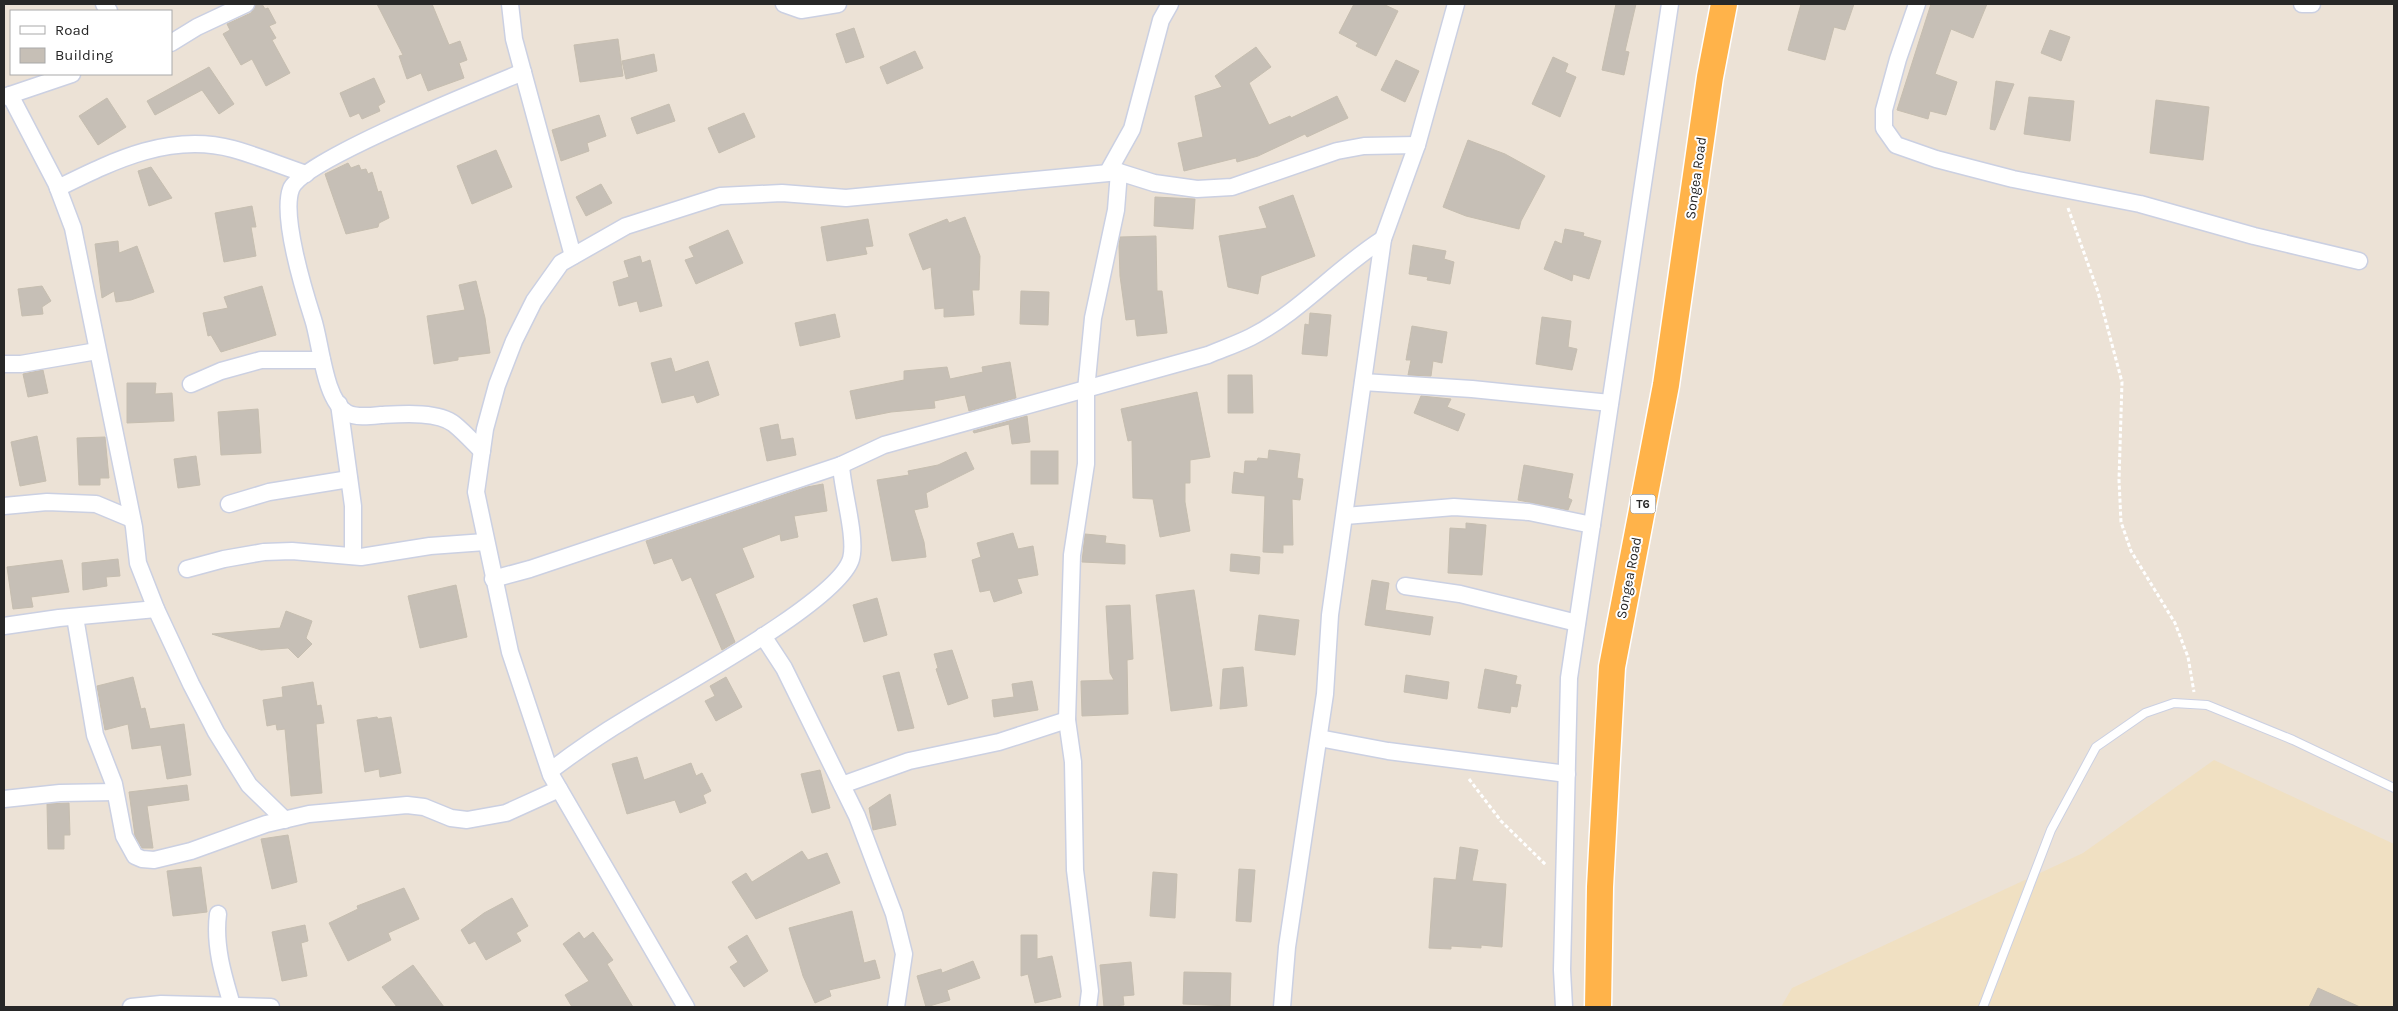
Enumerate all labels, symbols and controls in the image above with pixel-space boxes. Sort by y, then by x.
legend [10,10,172,75]
text: Road [55,21,90,39]
text: Building [55,46,113,64]
street label: Songea Road [1682,136,1710,220]
road number: T6 [1630,494,1656,514]
street label: Songea Road [1613,536,1645,620]

